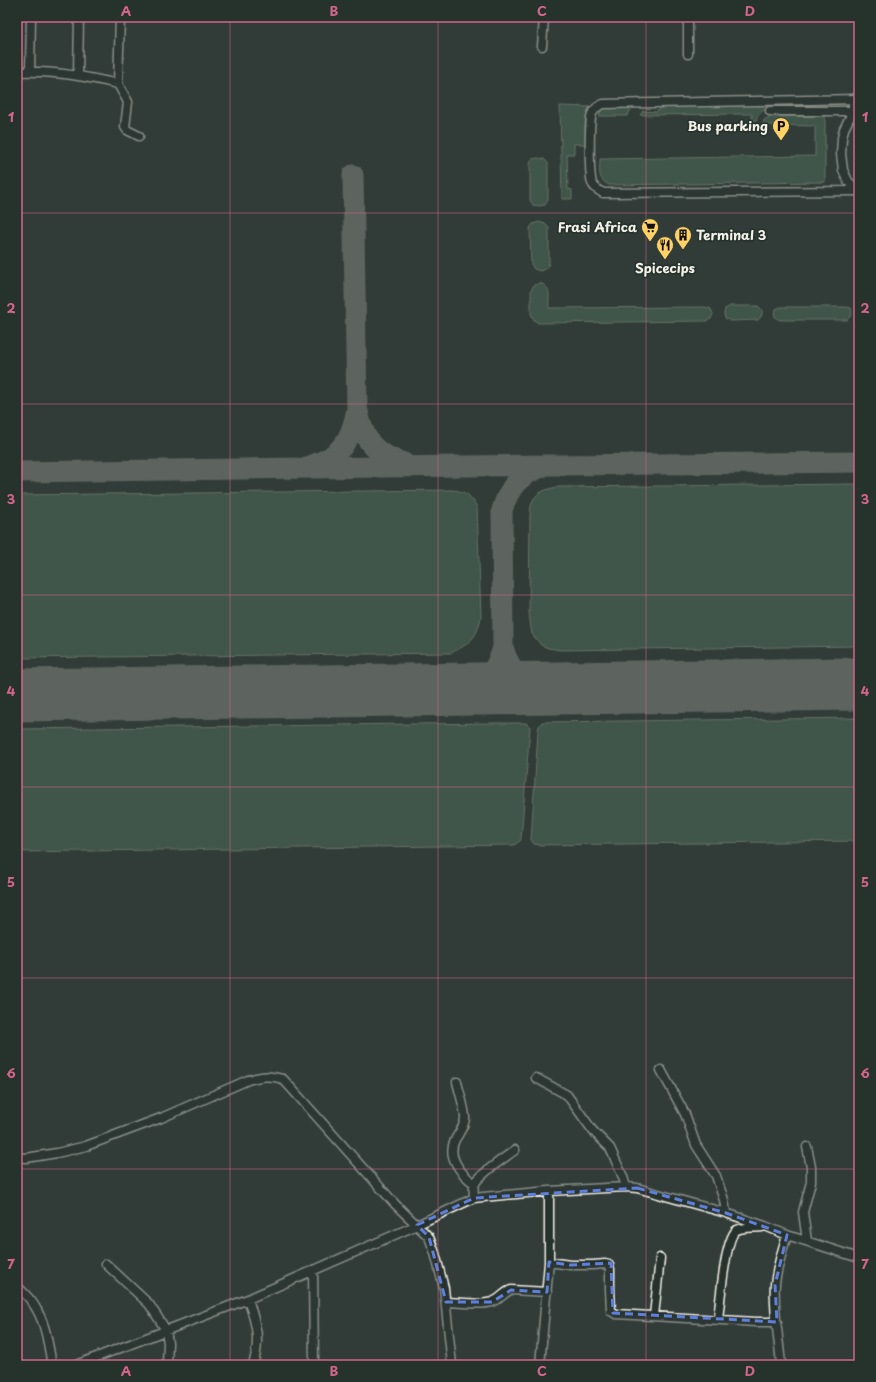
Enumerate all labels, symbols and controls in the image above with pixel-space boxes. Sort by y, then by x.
text: A [121,1,131,20]
text: B [330,1,339,20]
text: C [537,1,547,20]
text: D [745,1,755,20]
text: 1 [8,107,14,126]
text: 1 [862,107,868,126]
place label: Bus parking [688,116,768,135]
parking icon: Bus parking [771,116,791,141]
place label: Frasi Africa [558,217,637,236]
supermarket icon: Frasi Africa [640,217,660,242]
building icon: Terminal 3 [673,225,693,250]
place label: Terminal 3 [696,225,767,244]
restaurant icon: Spicecips [655,235,675,260]
place label: Spicecips [635,258,695,277]
text: 2 [6,298,16,317]
text: 2 [860,298,870,317]
text: 3 [7,489,16,508]
text: 3 [861,489,870,508]
text: 4 [7,681,16,700]
text: 4 [861,681,870,700]
text: 5 [7,872,15,891]
text: 5 [861,872,869,891]
text: 6 [6,1063,16,1082]
text: 6 [860,1063,870,1082]
text: 7 [7,1254,15,1273]
text: 7 [861,1254,869,1273]
text: A [121,1361,131,1380]
text: B [330,1361,339,1380]
text: C [537,1361,547,1380]
text: D [745,1361,755,1380]

